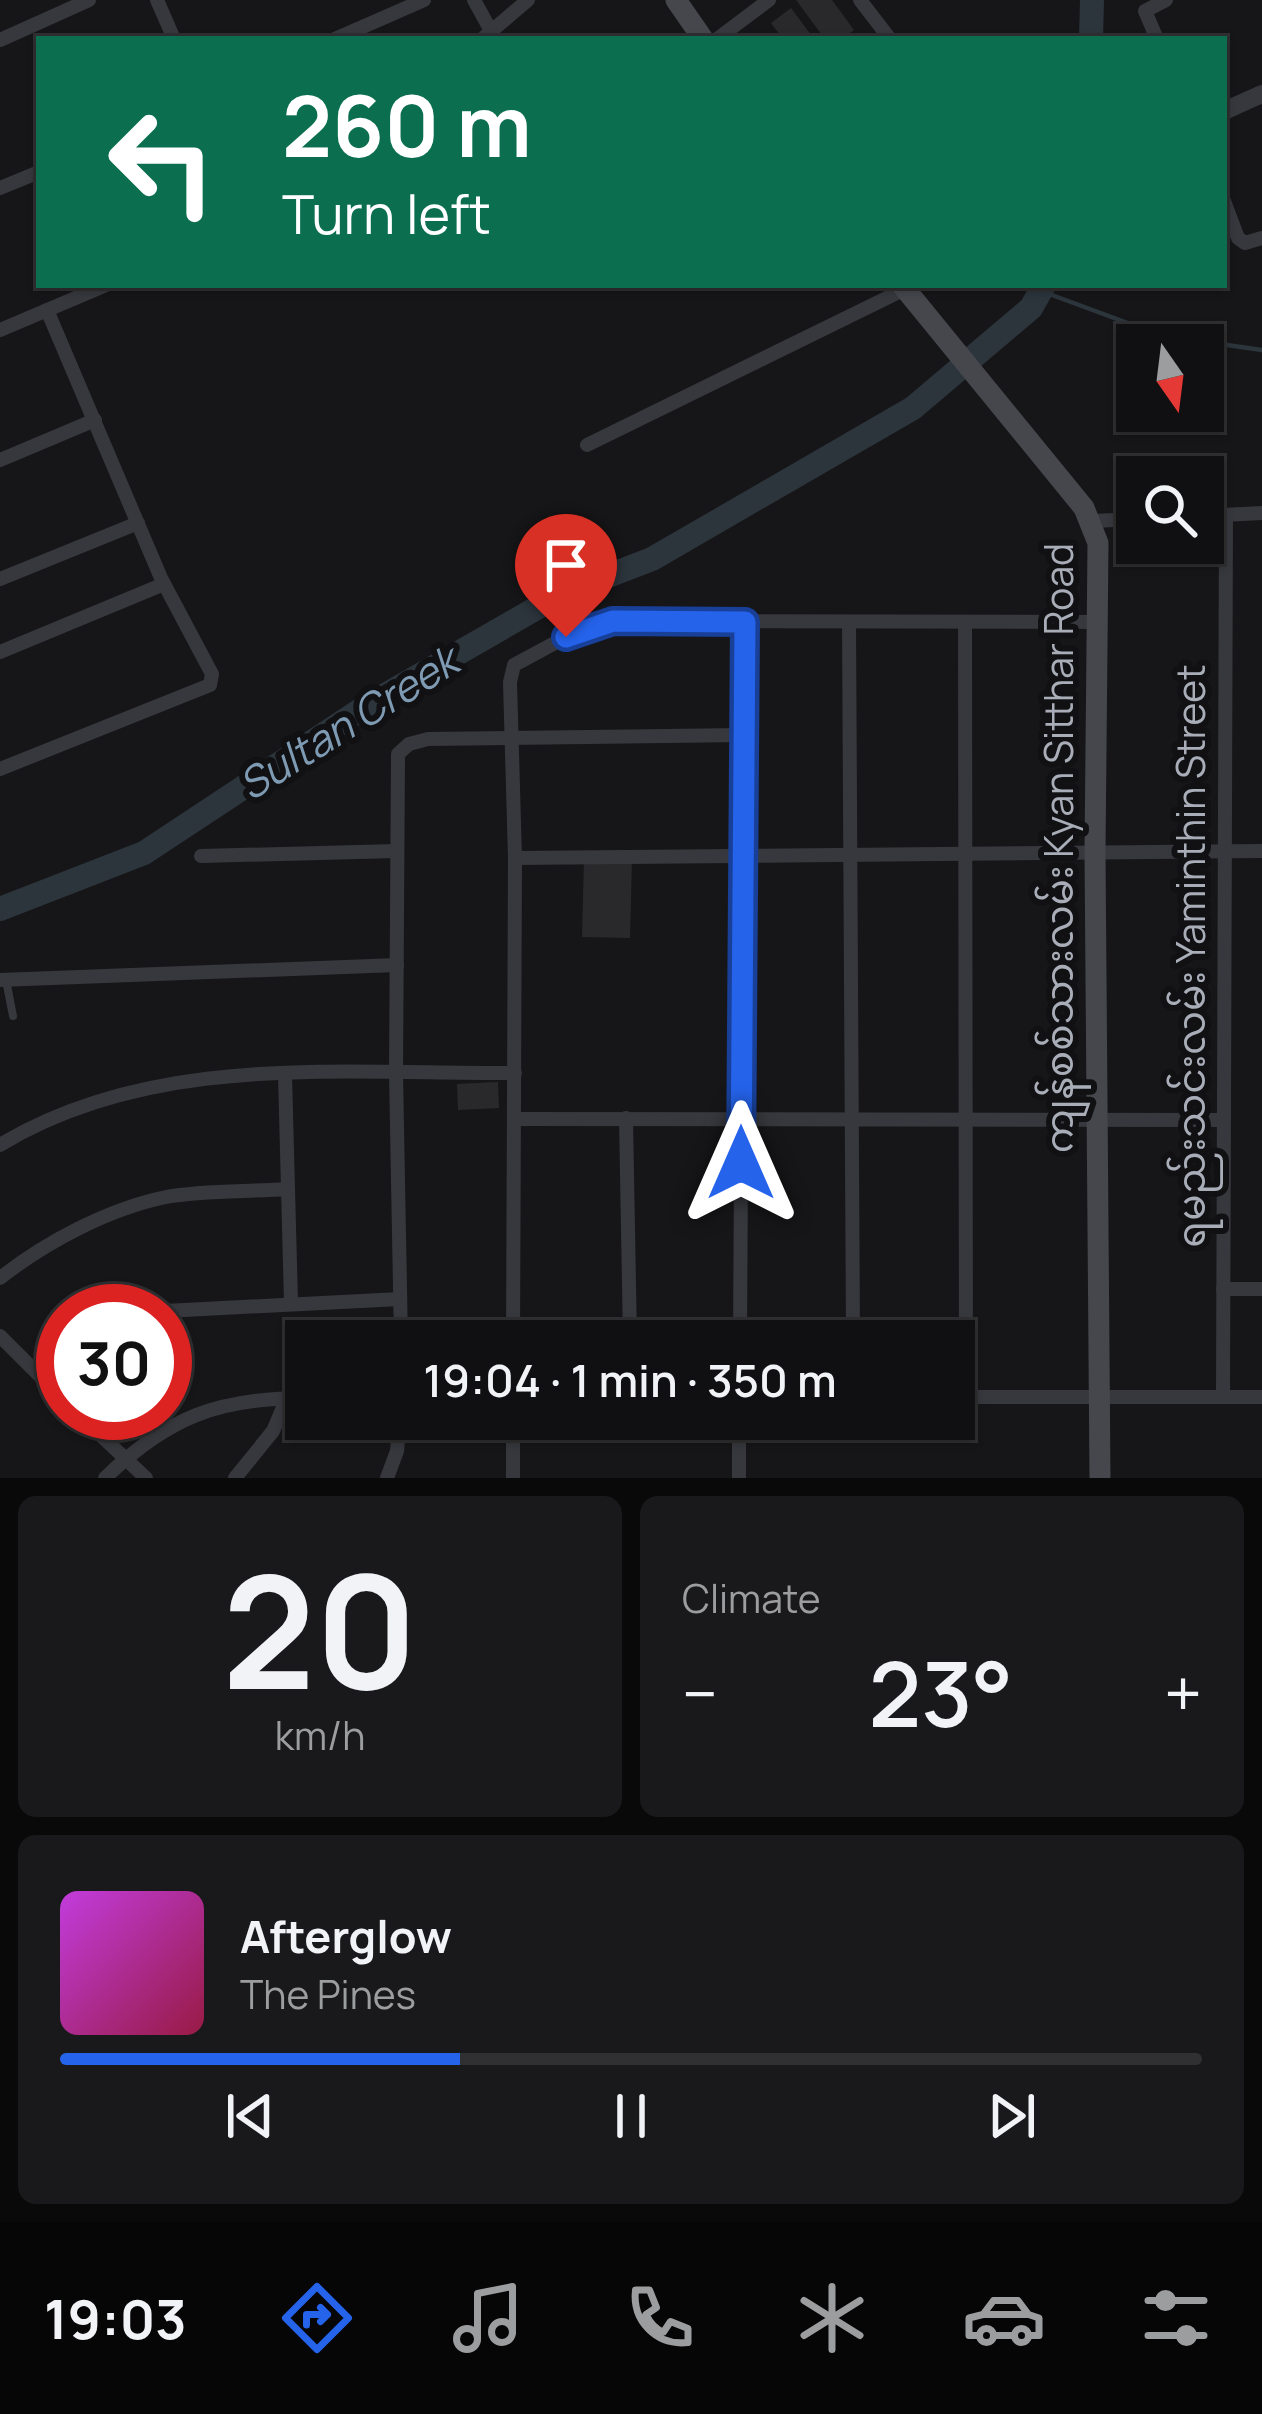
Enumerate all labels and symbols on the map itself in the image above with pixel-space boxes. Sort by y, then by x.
north arrow [1116,324,1224,432]
pin [515,514,617,637]
street label: ကျန်စစ်သားလမ်း Kyan Sitthar Road [1031,543,1091,1153]
water label: Sultan Creek [227,629,473,813]
street label: ရမည်းသင်းလမ်း Yaminthin Street [1163,664,1223,1248]
position arrow [678,1100,804,1226]
speed limit sign: 30 [36,1284,192,1440]

